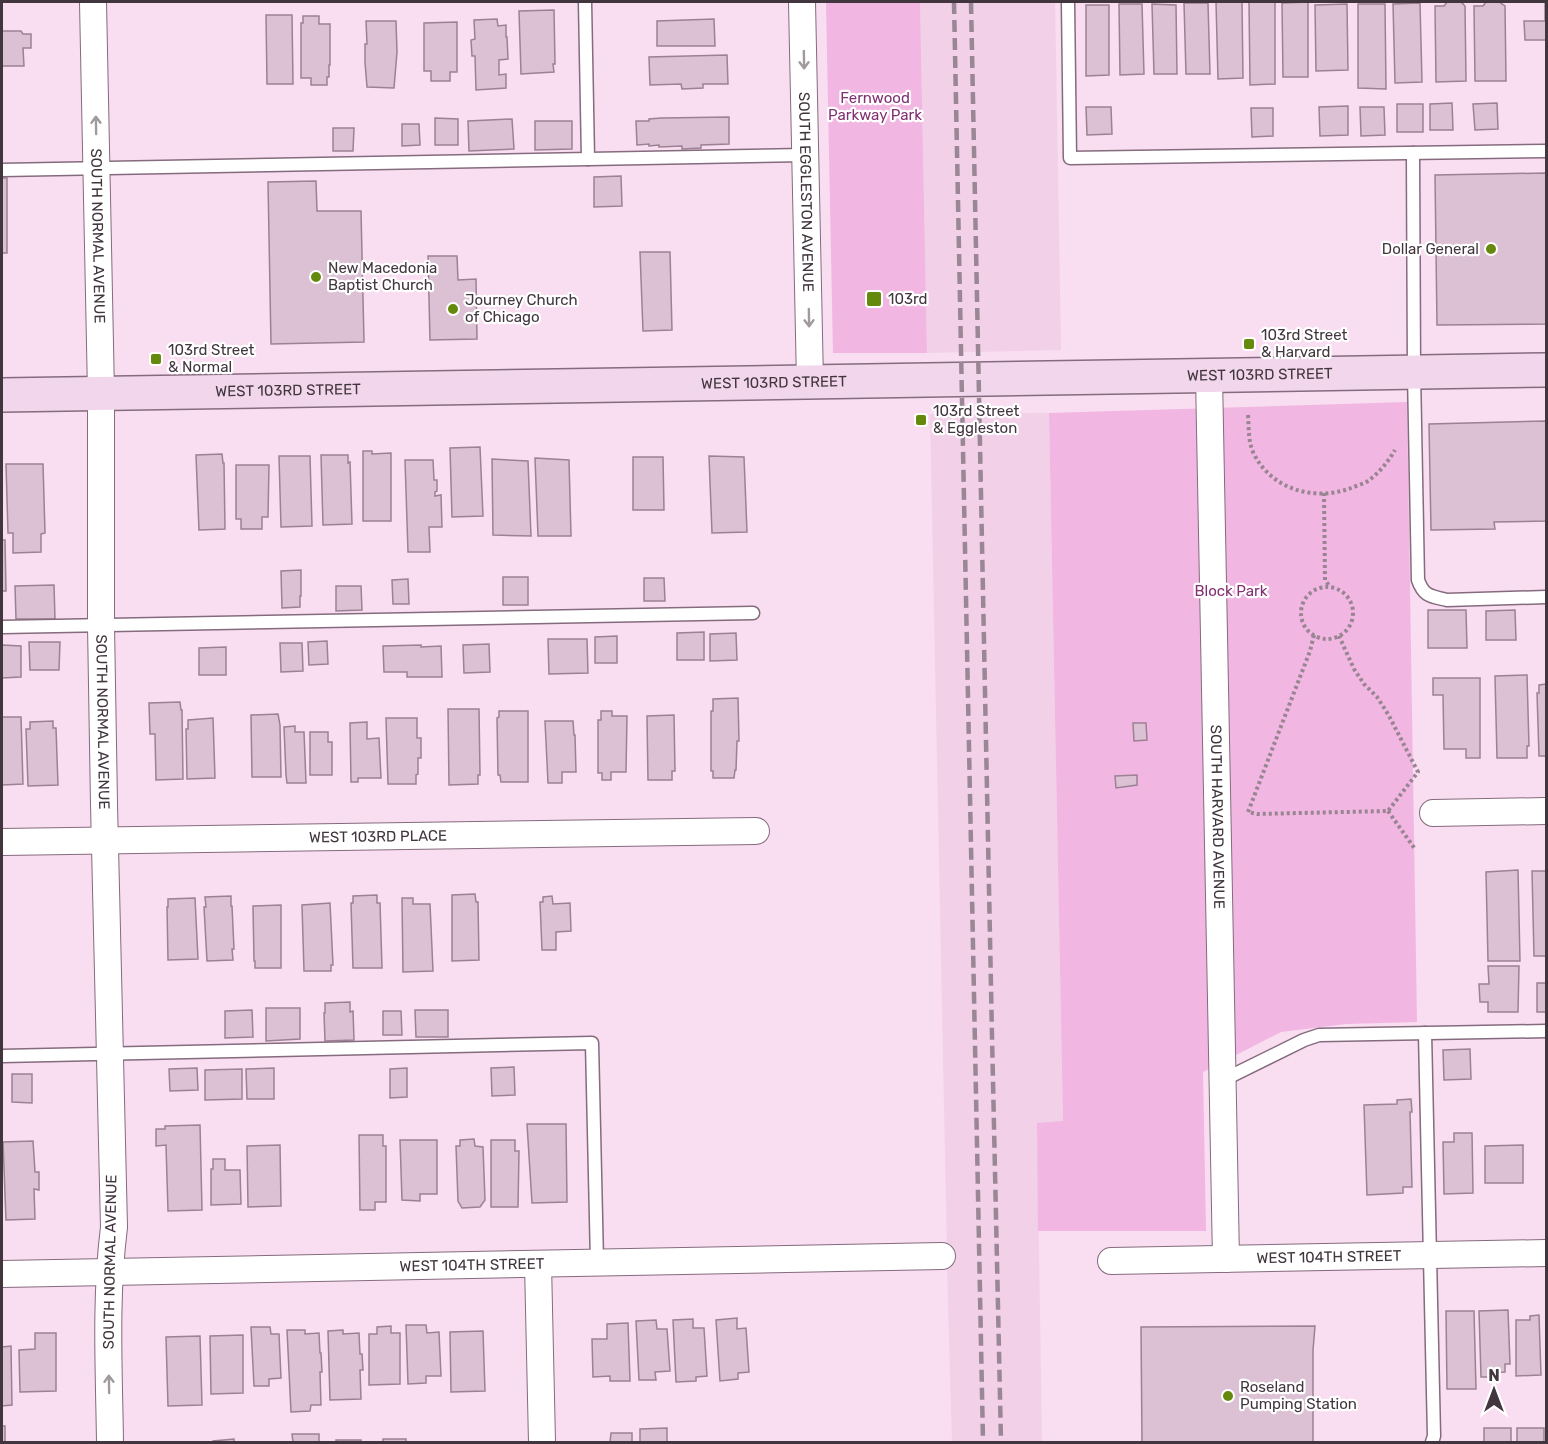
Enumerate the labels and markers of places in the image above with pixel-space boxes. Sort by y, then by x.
place label: Dollar General [1382,240,1479,258]
marker: Dollar General [1484,242,1498,256]
place label: New Macedonia Baptist Church [328,259,437,294]
marker: New Macedonia Baptist Church [309,270,323,284]
marker: 103rd [865,290,883,308]
place label: 103rd [888,290,927,308]
place label: Journey Church of Chicago [465,291,578,326]
marker: Journey Church of Chicago [446,302,460,316]
place label: 103rd Street & Harvard [1261,326,1348,361]
marker: 103rd Street & Harvard [1242,337,1256,351]
place label: 103rd Street & Normal [168,341,255,376]
marker: 103rd Street & Normal [149,352,163,366]
place label: 103rd Street & Eggleston [933,402,1020,437]
marker: 103rd Street & Eggleston [914,413,928,427]
place label: Roseland Pumping Station [1240,1378,1357,1413]
marker: Roseland Pumping Station [1221,1389,1235,1403]

